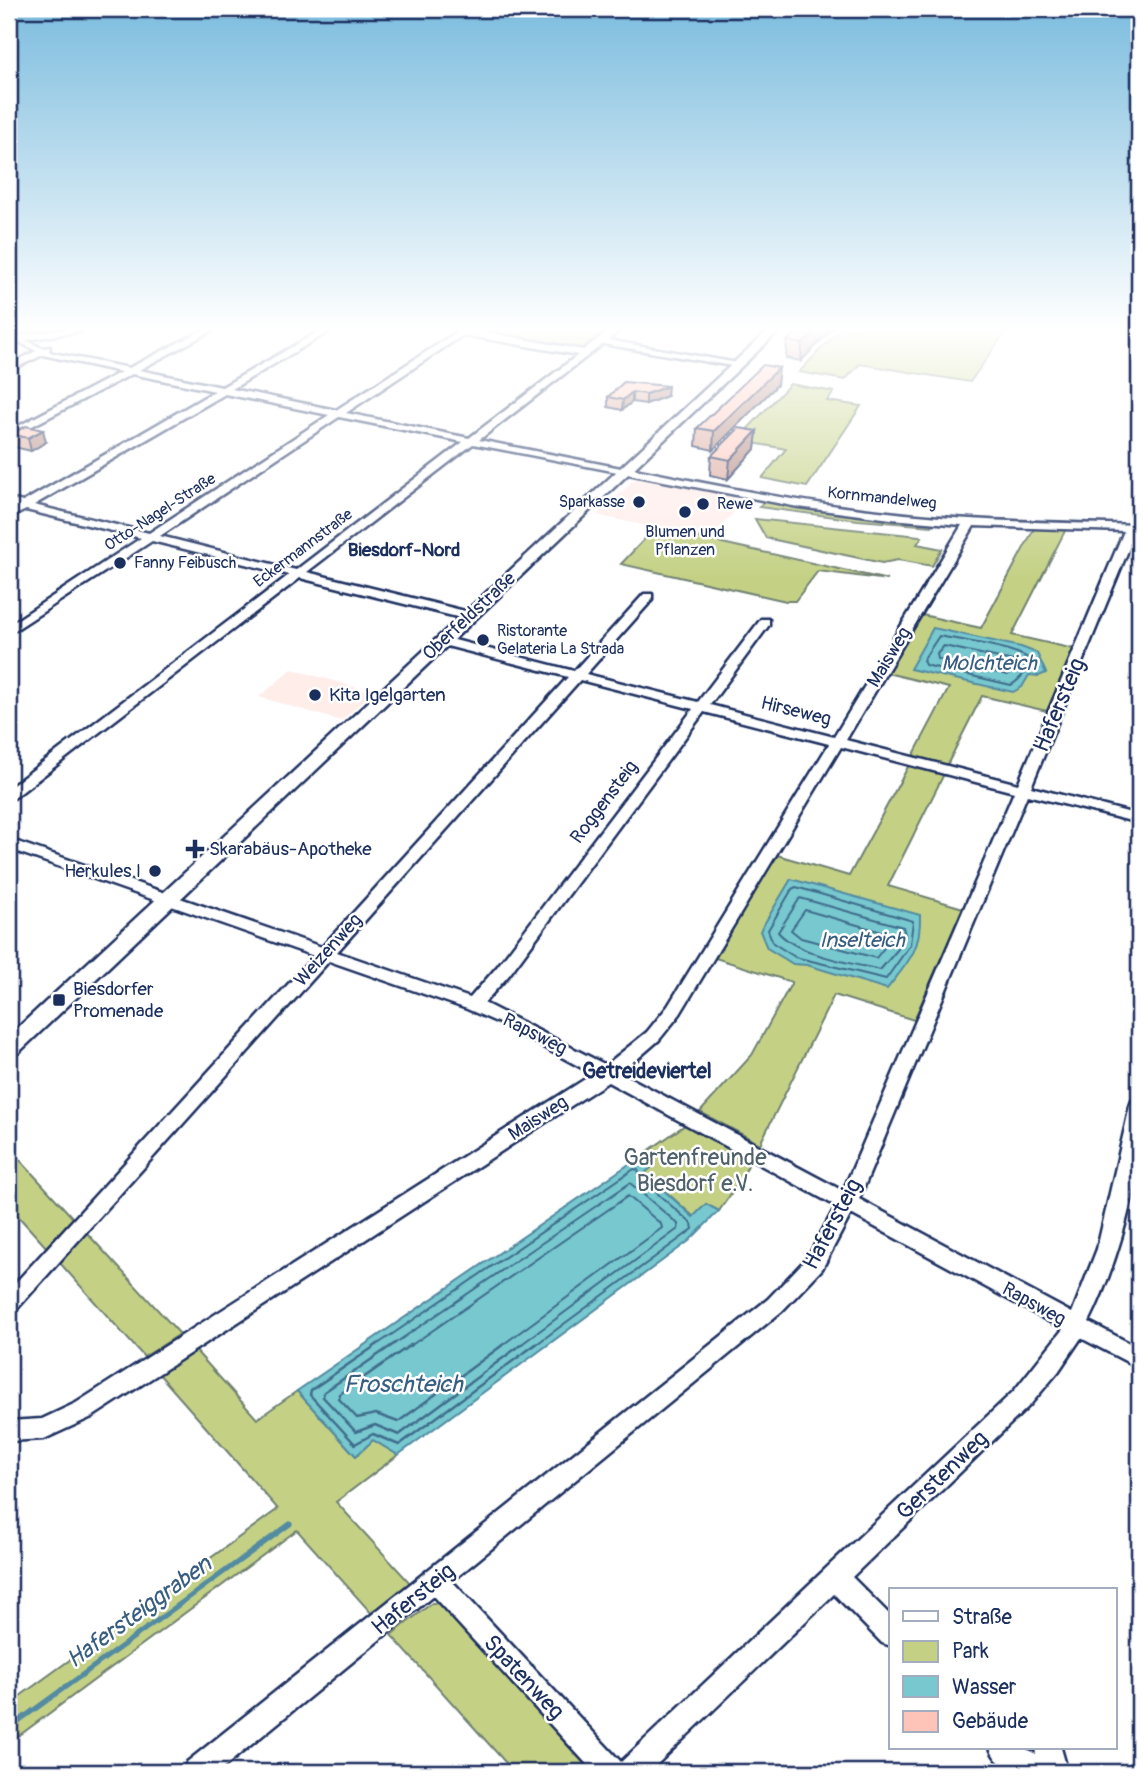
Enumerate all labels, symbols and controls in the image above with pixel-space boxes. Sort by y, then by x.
street label: Otto-Nagel-Straße [101,468,220,555]
street label: Kornmandelweg [826,482,938,514]
place label: Sparkasse [559,492,625,512]
marker: Sparkasse [631,494,647,510]
place label: Rewe [717,494,753,514]
marker: Rewe [695,496,711,512]
street label: Eckermannstraße [249,504,357,592]
marker: Blumen und Pflanzen [677,504,693,520]
place label: Blumen und Pflanzen [645,522,725,560]
district label: Biesdorf-Nord [348,538,460,562]
place label: Fanny Feibusch [134,553,236,573]
marker: Fanny Feibusch [112,555,128,571]
street label: Oberfeldstraße [417,566,521,665]
place label: Ristorante Gelateria La Strada [497,621,624,659]
street label: Maisweg [862,622,916,692]
marker: Ristorante Gelateria La Strada [475,632,491,648]
water label: Molchteich [942,650,1038,677]
street label: Hafersteig [1026,654,1092,756]
place label: Kita Igelgarten [329,683,446,707]
marker: Kita Igelgarten [307,687,323,703]
street label: Hirseweg [758,691,834,731]
street label: Roggensteig [565,756,643,848]
place label: Skarabäus-Apotheke [209,837,372,861]
marker: Skarabäus-Apotheke [187,841,203,857]
place label: Herkules I [64,859,141,883]
marker: Herkules I [147,863,163,879]
street label: Weizenweg [289,908,367,992]
water label: Inselteich [819,927,906,954]
place label: Biesdorfer Promenade [73,977,164,1023]
marker: Biesdorfer Promenade [51,992,67,1008]
street label: Rapsweg [499,1008,571,1060]
district label: Getreideviertel [582,1058,712,1085]
street label: Maisweg [504,1090,572,1146]
park label: Gartenfreunde Biesdorf e.V. [623,1143,767,1198]
street label: Hafersteig [796,1173,868,1275]
street label: Rapsweg [998,1277,1070,1331]
water label: Froschteich [344,1370,464,1399]
street label: Gerstenweg [890,1424,994,1526]
water label: Hafersteiggraben [61,1549,218,1674]
street label: Hafersteig [365,1556,461,1642]
legend [889,1588,1116,1750]
text: Straße [952,1604,1012,1631]
street label: Spatenweg [477,1628,571,1726]
text: Park [952,1638,989,1665]
text: Wasser [952,1674,1017,1701]
text: Gebäude [952,1708,1029,1735]

